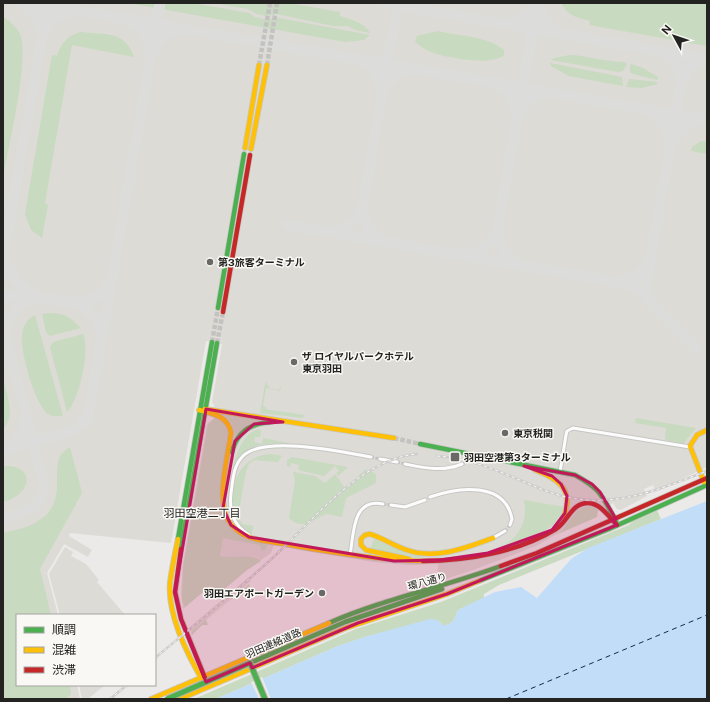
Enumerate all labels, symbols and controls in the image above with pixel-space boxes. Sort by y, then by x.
north arrow [654,16,694,56]
text: N [659,22,674,37]
place label: 第3旅客ターミナル [218,256,305,268]
marker: 第3旅客ターミナル [205,257,215,267]
place label: ザ ロイヤルパークホテル 東京羽田 [302,350,414,374]
marker: ザ ロイヤルパークホテル 東京羽田 [289,357,299,367]
place label: 東京税関 [513,427,553,439]
marker: 東京税関 [500,428,510,438]
marker: 羽田空港第3ターミナル [449,451,461,463]
place label: 羽田空港第3ターミナル [463,451,571,463]
district label: 羽田空港二丁目 [164,507,241,519]
street label: 環八通り [406,570,448,592]
place label: 羽田エアポートガーデン [203,587,314,599]
marker: 羽田エアポートガーデン [317,588,327,598]
legend [16,614,156,686]
text: 順調 [52,623,76,637]
street label: 羽田連絡道路 [243,626,303,660]
text: 混雑 [52,643,76,657]
text: 渋滞 [52,663,76,677]

